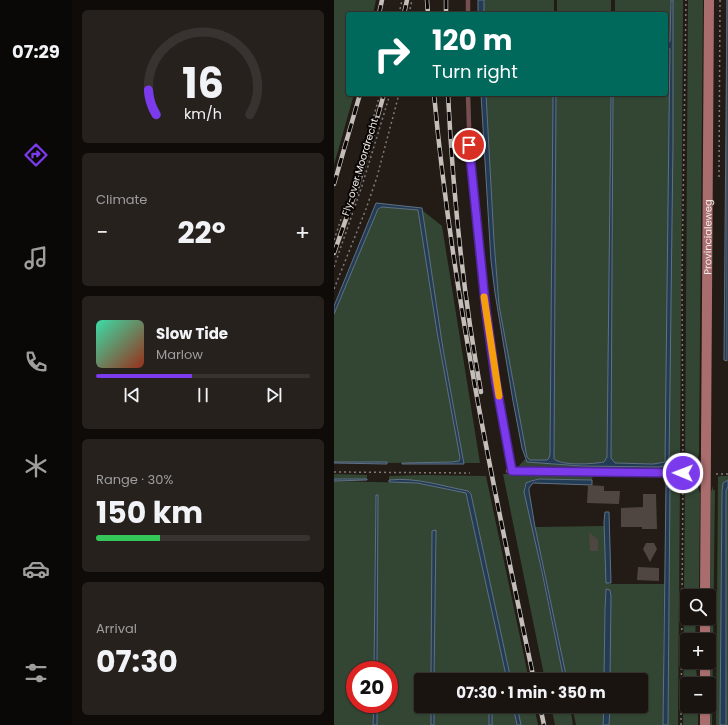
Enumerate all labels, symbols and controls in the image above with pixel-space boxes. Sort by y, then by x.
text: 120 m [432,21,512,60]
icon: right [366,28,418,80]
text: 07:29 [12,39,60,64]
text: 16 [182,53,224,112]
text: Turn right [432,59,518,84]
text: km/h [184,103,222,123]
street label: Fly-over Moordrecht [338,116,382,218]
pin [452,128,486,162]
icon: arrive [458,134,480,156]
icon: directions [22,141,50,169]
text: Climate [96,190,147,209]
street label: Provincialeweg [700,199,715,275]
text: 22° [177,211,226,254]
text: − [96,217,108,248]
text: + [295,217,310,248]
icon: music [22,244,50,272]
text: Slow Tide [156,323,228,344]
text: Marlow [156,345,203,364]
icon: phone [22,348,50,376]
icon: previous [121,384,143,406]
icon: pause [192,384,214,406]
icon: next [263,384,285,406]
icon: climate [22,452,50,480]
position arrow [662,452,704,494]
text: Range · 30% [96,470,173,489]
text: 150 km [96,491,203,534]
icon: car [22,555,50,583]
map controls [680,589,716,713]
button: search [680,589,716,625]
text: Arrival [96,619,137,638]
button: + [680,633,716,669]
text: 07:30 [96,640,178,683]
icon: filters [22,659,50,687]
speed limit sign: 20 [346,661,398,713]
button: − [680,677,716,713]
text: 07:30 · 1 min · 350 m [456,682,606,703]

